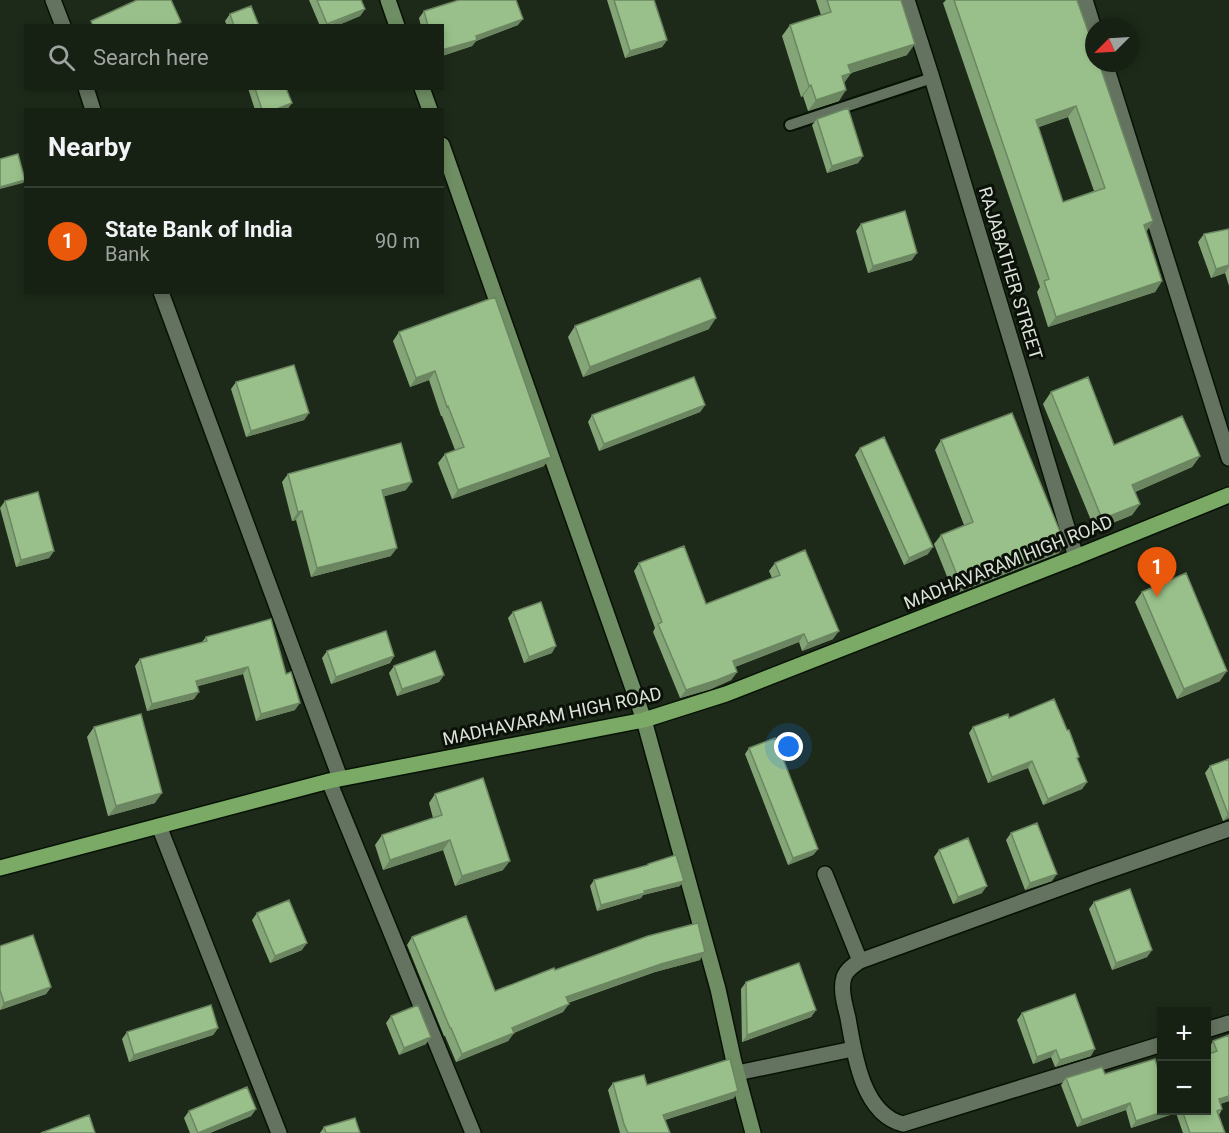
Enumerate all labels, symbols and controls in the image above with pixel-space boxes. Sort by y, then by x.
north arrow [1085,18,1139,72]
search box [24,24,444,90]
icon: search [45,41,78,74]
text: Search here [93,45,209,70]
text: Nearby [48,132,131,162]
street label: RAJABATHER STREET [975,184,1047,362]
text: State Bank of India [105,217,292,242]
text: 1 [62,229,73,253]
text: 90 m [375,229,420,253]
text: Bank [105,242,150,266]
street label: MADHAVARAM HIGH ROAD [901,510,1115,614]
pin: 1 [1138,548,1176,597]
street label: MADHAVARAM HIGH ROAD [441,683,663,749]
your location [774,732,803,761]
map controls [1157,1007,1211,1115]
button: + [1157,1007,1211,1061]
button: − [1157,1061,1211,1115]

